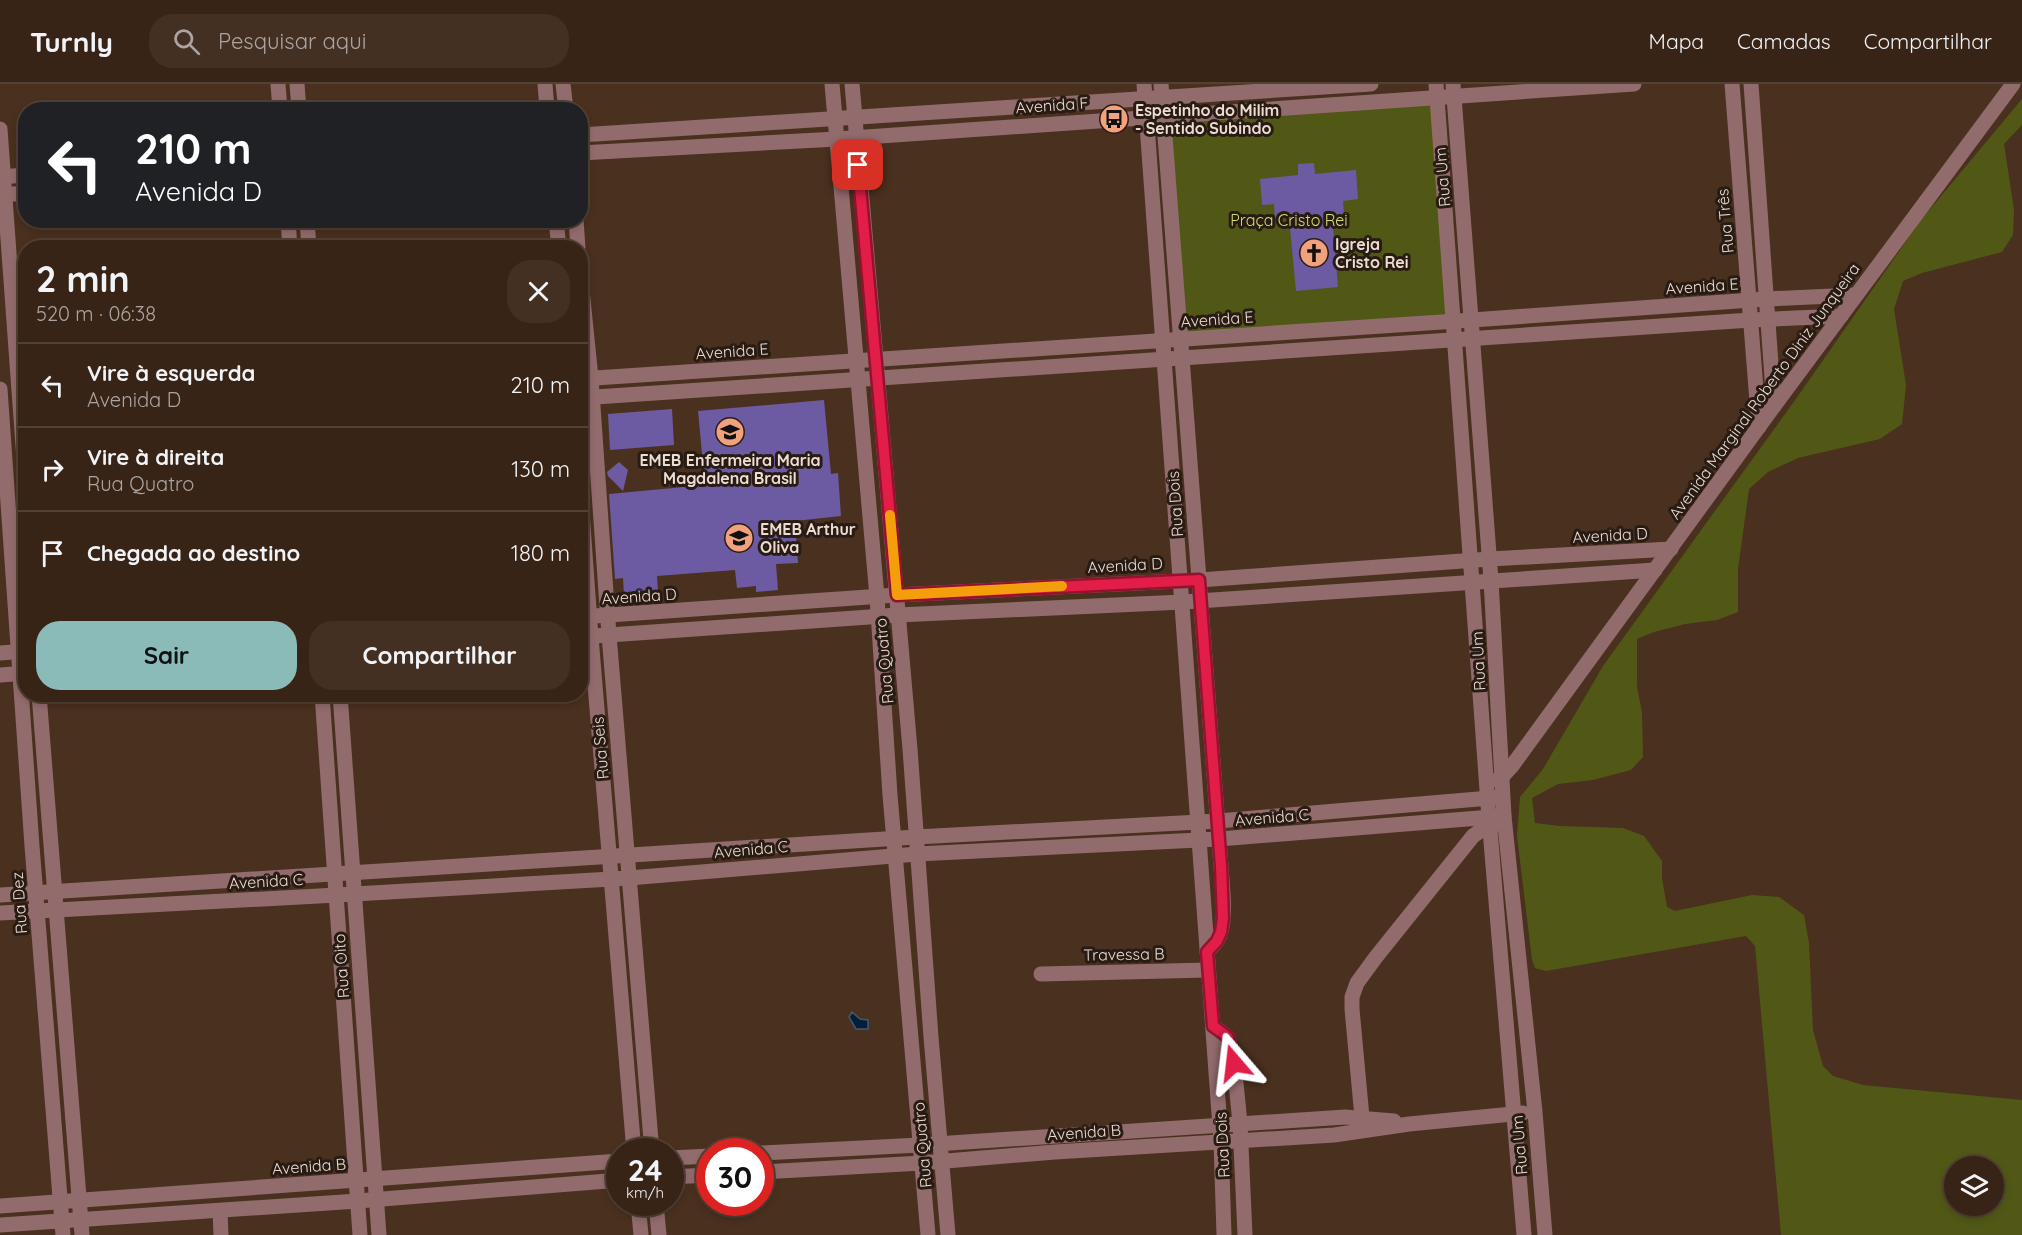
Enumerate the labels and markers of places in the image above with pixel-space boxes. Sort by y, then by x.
place label: Espetinho do Milim - Sentido Subindo [1135,100,1279,138]
bus stop icon: Espetinho do Milim - Sentido Subindo [1098,103,1130,135]
pin [832,139,883,190]
place label: Igreja Cristo Rei [1335,234,1409,272]
church icon: Igreja Cristo Rei [1298,237,1330,269]
school or university icon: EMEB Enfermeira Maria Magdalena Brasil [714,416,746,448]
place label: EMEB Enfermeira Maria Magdalena Brasil [639,450,821,488]
place label: EMEB Arthur Oliva [760,519,856,557]
school or university icon: EMEB Arthur Oliva [723,522,755,554]

